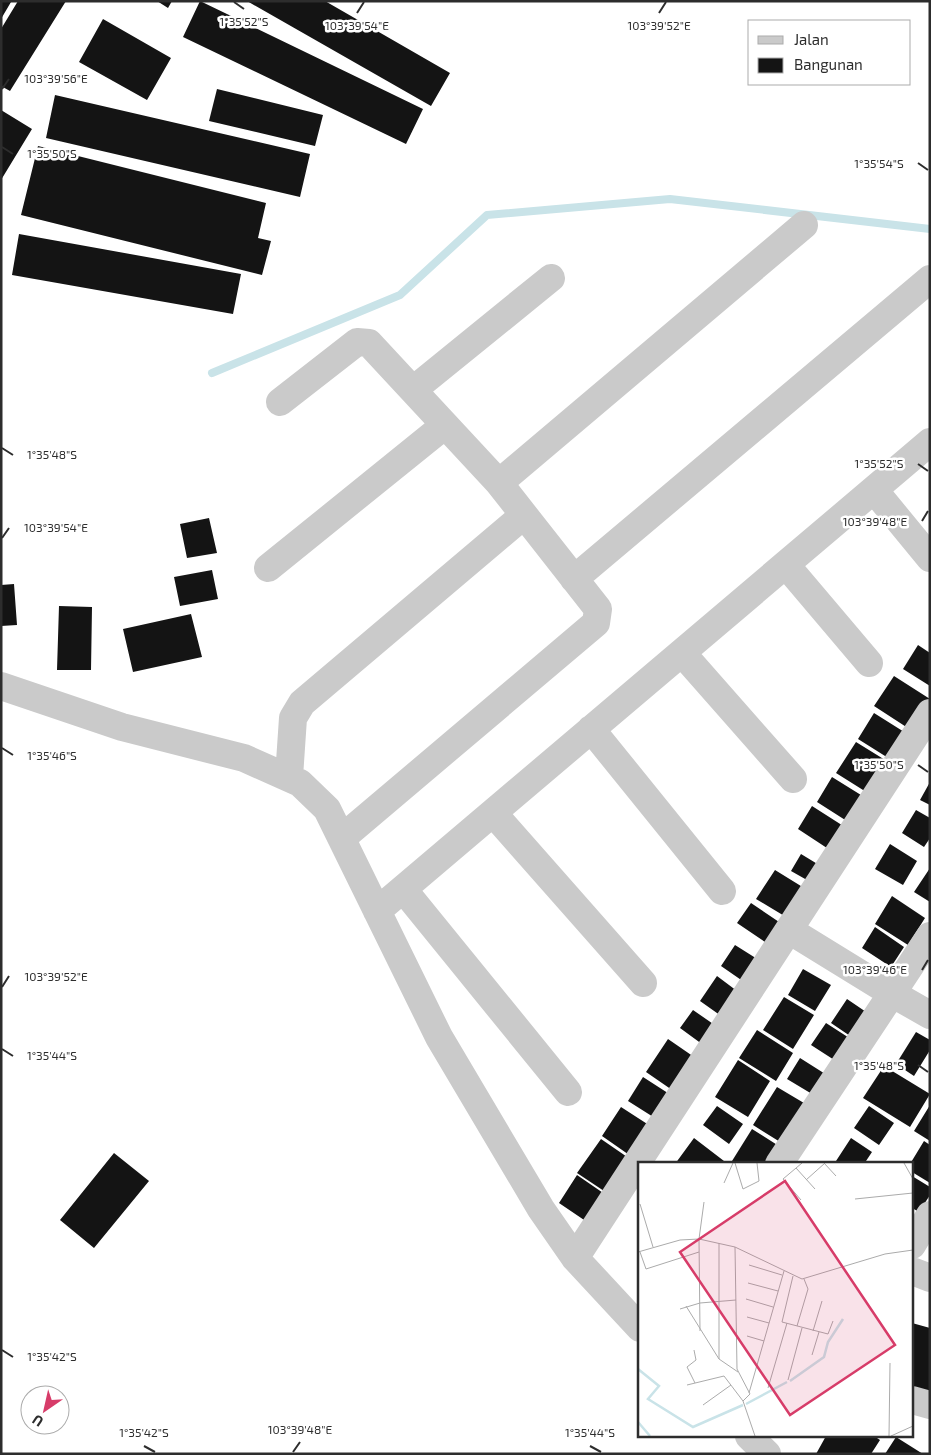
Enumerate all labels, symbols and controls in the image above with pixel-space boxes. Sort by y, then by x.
text: 1°35'52"S [220,14,269,28]
text: 103°39'54"E [325,18,389,32]
text: 103°39'52"E [627,18,691,32]
legend [748,20,911,85]
text: Jalan [794,30,829,48]
text: Bangunan [794,55,863,73]
text: 103°39'56"E [24,71,88,85]
text: 1°35'50"S [27,146,77,160]
text: 1°35'54"S [854,156,904,170]
text: 1°35'48"S [27,447,77,461]
text: 1°35'52"S [855,456,904,470]
text: 103°39'48"E [843,514,908,528]
text: 103°39'54"E [24,520,88,534]
text: 1°35'46"S [27,748,77,762]
text: 1°35'50"S [854,757,904,771]
text: 103°39'46"E [843,962,907,976]
text: 103°39'52"E [24,969,88,983]
text: 1°35'44"S [27,1048,77,1062]
text: 1°35'48"S [854,1058,904,1072]
inset map [638,1162,914,1438]
text: 1°35'42"S [27,1349,77,1363]
north arrow [20,1385,70,1435]
text: U [29,1411,46,1431]
text: 103°39'48"E [268,1422,333,1436]
text: 1°35'42"S [119,1425,169,1439]
text: 1°35'44"S [565,1425,615,1439]

